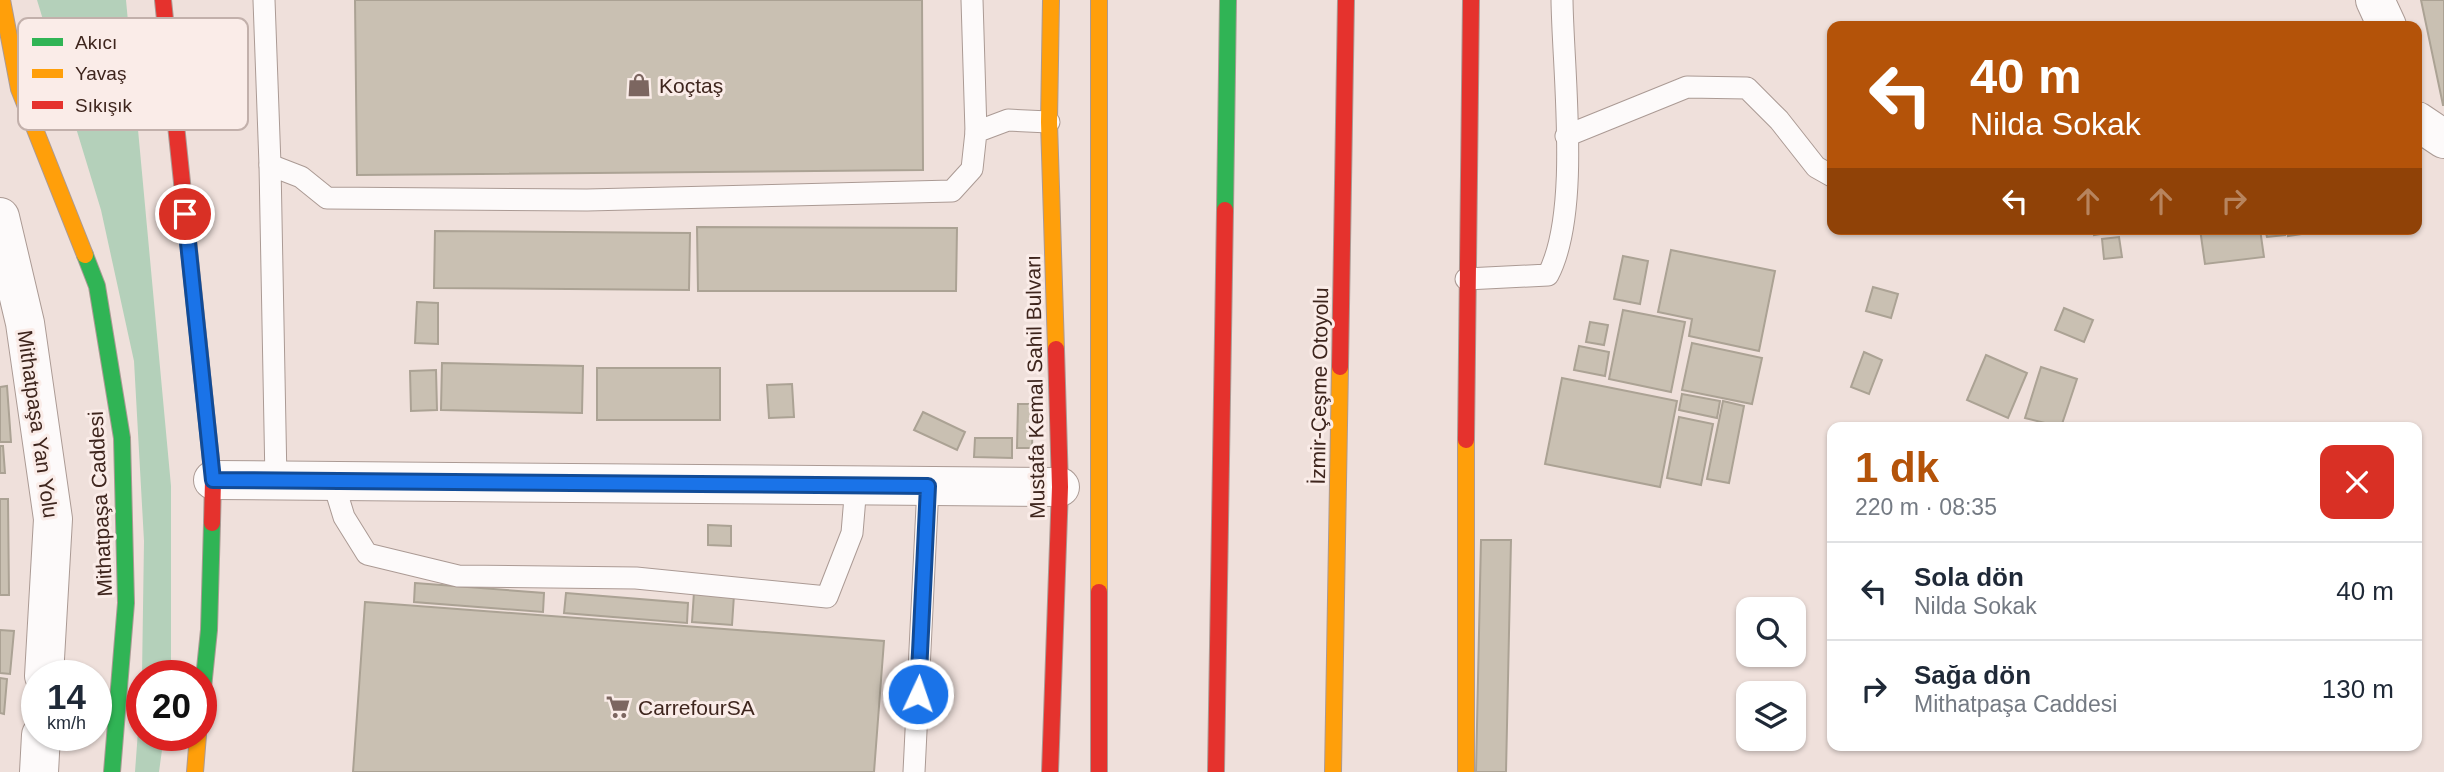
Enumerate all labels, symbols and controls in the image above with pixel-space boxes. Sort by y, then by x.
legend [18,18,248,130]
text: Akıcı [75,32,117,53]
icon: left [1855,49,1946,140]
text: 40 m [1970,49,2082,103]
text: Yavaş [75,63,126,84]
shop icon: Koçtaş [625,71,653,99]
place label: Koçtaş [659,74,723,97]
text: Sıkışık [75,95,133,116]
text: Nilda Sokak [1970,106,2141,142]
icon: left [1996,182,2034,220]
icon: ahead [2069,182,2107,220]
icon: ahead [2142,182,2180,220]
icon: right [2215,182,2253,220]
pin [155,184,215,244]
icon: arrive [166,195,204,233]
street label: Mustafa Kemal Sahil Bulvarı [1021,255,1049,519]
street label: İzmir-Çeşme Otoyolu [1306,287,1332,485]
street label: Mithatpaşa Yan Yolu [13,329,63,519]
street label: Mithatpaşa Caddesi [84,411,116,597]
text: 1 dk [1855,444,1939,491]
button: close [2320,445,2394,519]
text: 220 m · 08:35 [1855,494,1997,520]
text: Sola dön [1914,562,2024,592]
icon: left [1855,572,1893,610]
text: 40 m [2336,576,2394,606]
text: Nilda Sokak [1914,593,2037,619]
map controls [1736,597,1806,751]
button: search [1736,597,1806,667]
position arrow [881,657,955,731]
speed limit sign: 20 [126,660,217,751]
text: Sağa dön [1914,660,2031,690]
icon: right [1855,670,1893,708]
text: 130 m [2322,674,2394,704]
text: 14 [47,677,86,716]
button: layers [1736,681,1806,751]
text: Mithatpaşa Caddesi [1914,691,2117,717]
supermarket icon: CarrefourSA [604,693,632,721]
place label: CarrefourSA [638,696,755,719]
text: km/h [47,713,86,733]

